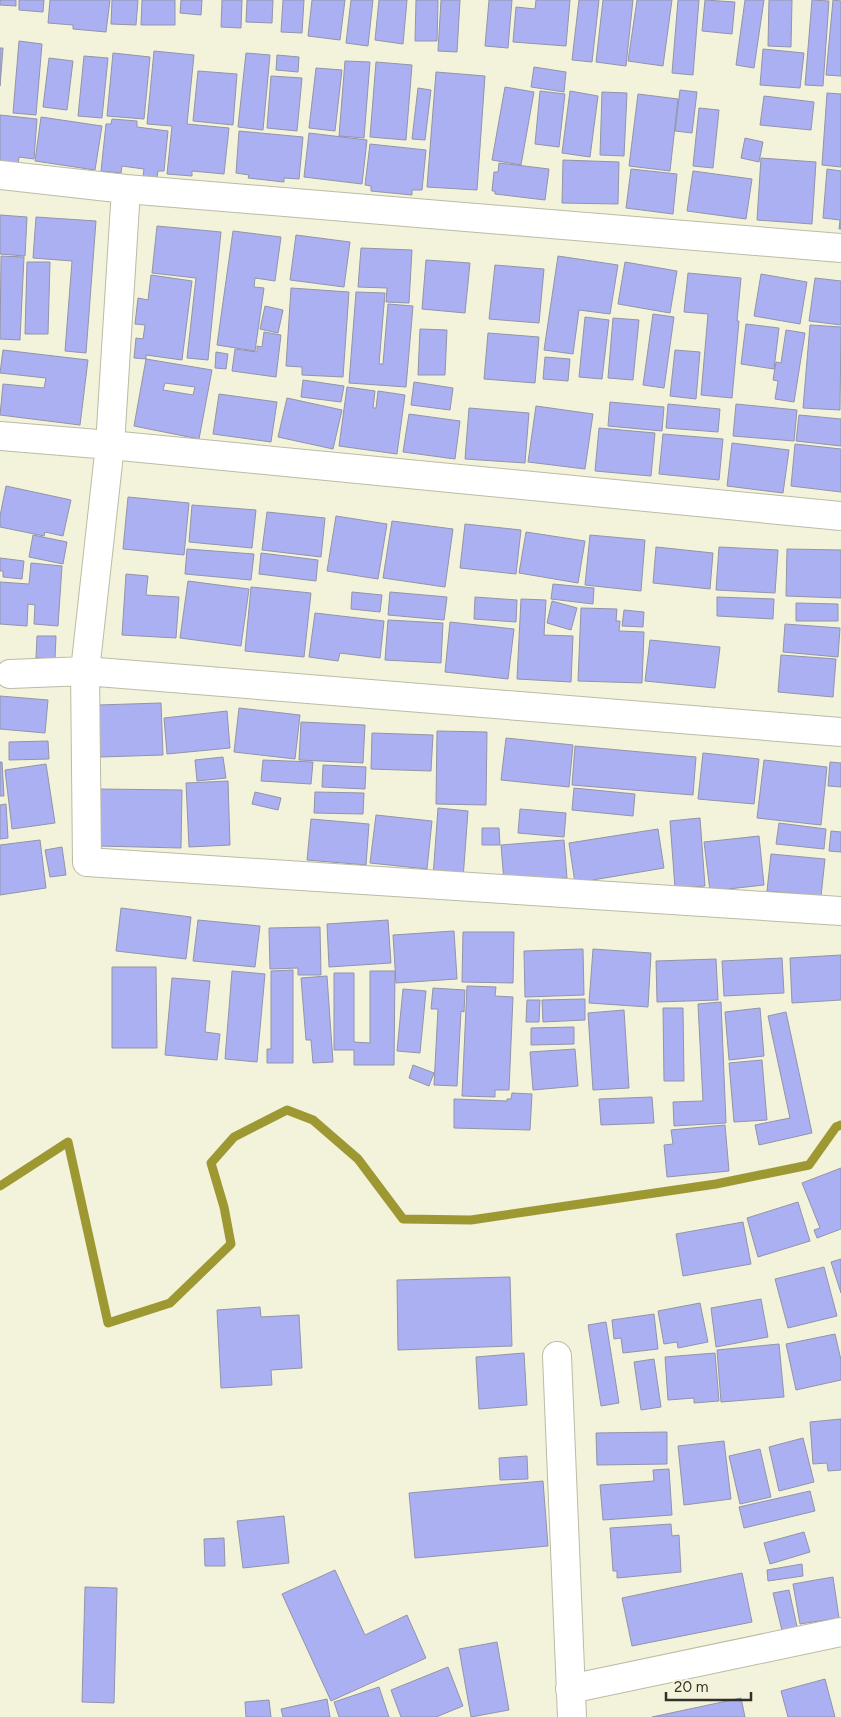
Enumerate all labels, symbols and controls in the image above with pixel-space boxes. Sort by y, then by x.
scale bar [666,1670,751,1702]
text: 20 m [674,1678,708,1696]

